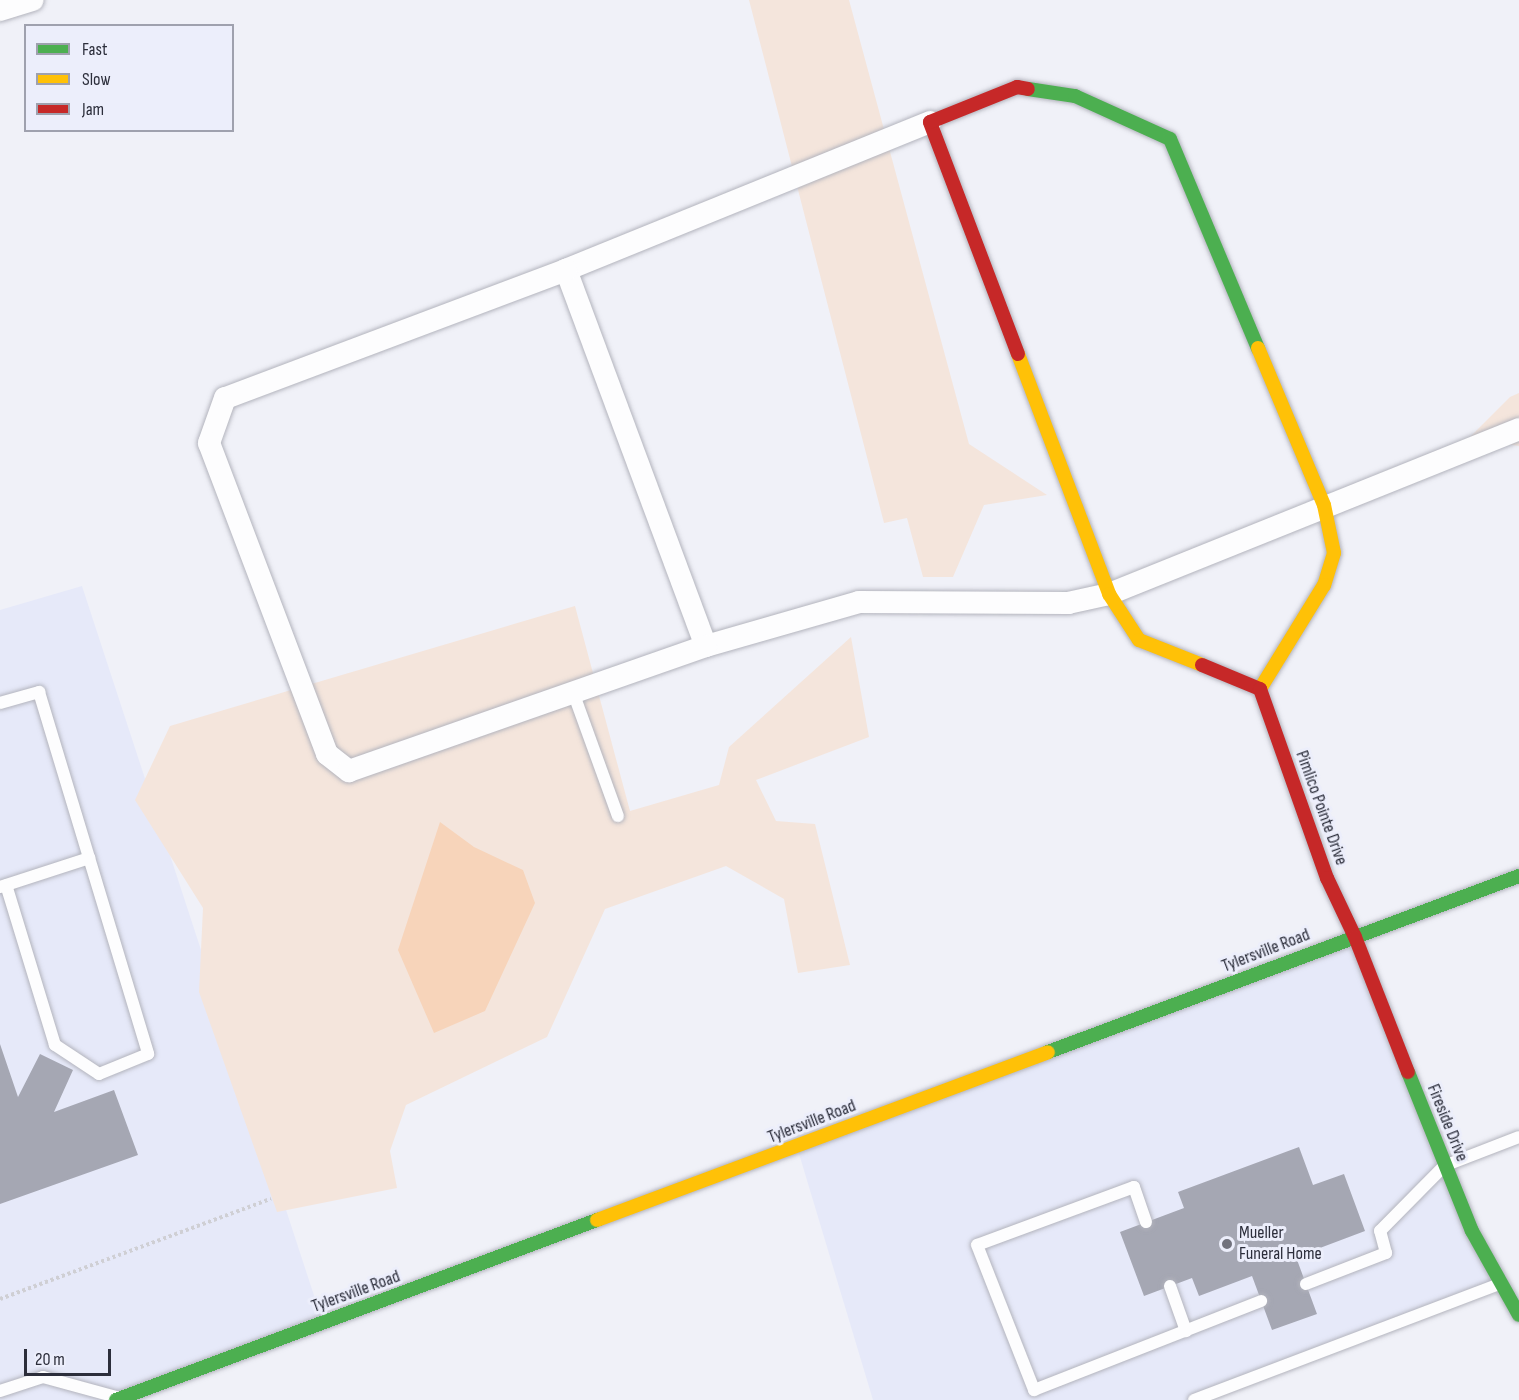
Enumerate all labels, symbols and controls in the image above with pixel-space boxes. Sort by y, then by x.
legend [24,24,234,132]
text: Fast [82,39,107,60]
text: Slow [82,69,111,90]
text: Jam [82,99,104,120]
street label: Pimlico Pointe Drive [1290,748,1352,868]
street label: Tylersville Road [1219,924,1313,978]
street label: Fireside Drive [1422,1081,1472,1165]
street label: Tylersville Road [765,1095,859,1149]
place label: Mueller Funeral Home [1239,1223,1322,1266]
marker: Mueller Funeral Home [1220,1237,1234,1251]
street label: Tylersville Road [309,1266,403,1318]
scale bar [27,1337,114,1375]
text: 20 m [35,1349,65,1370]

